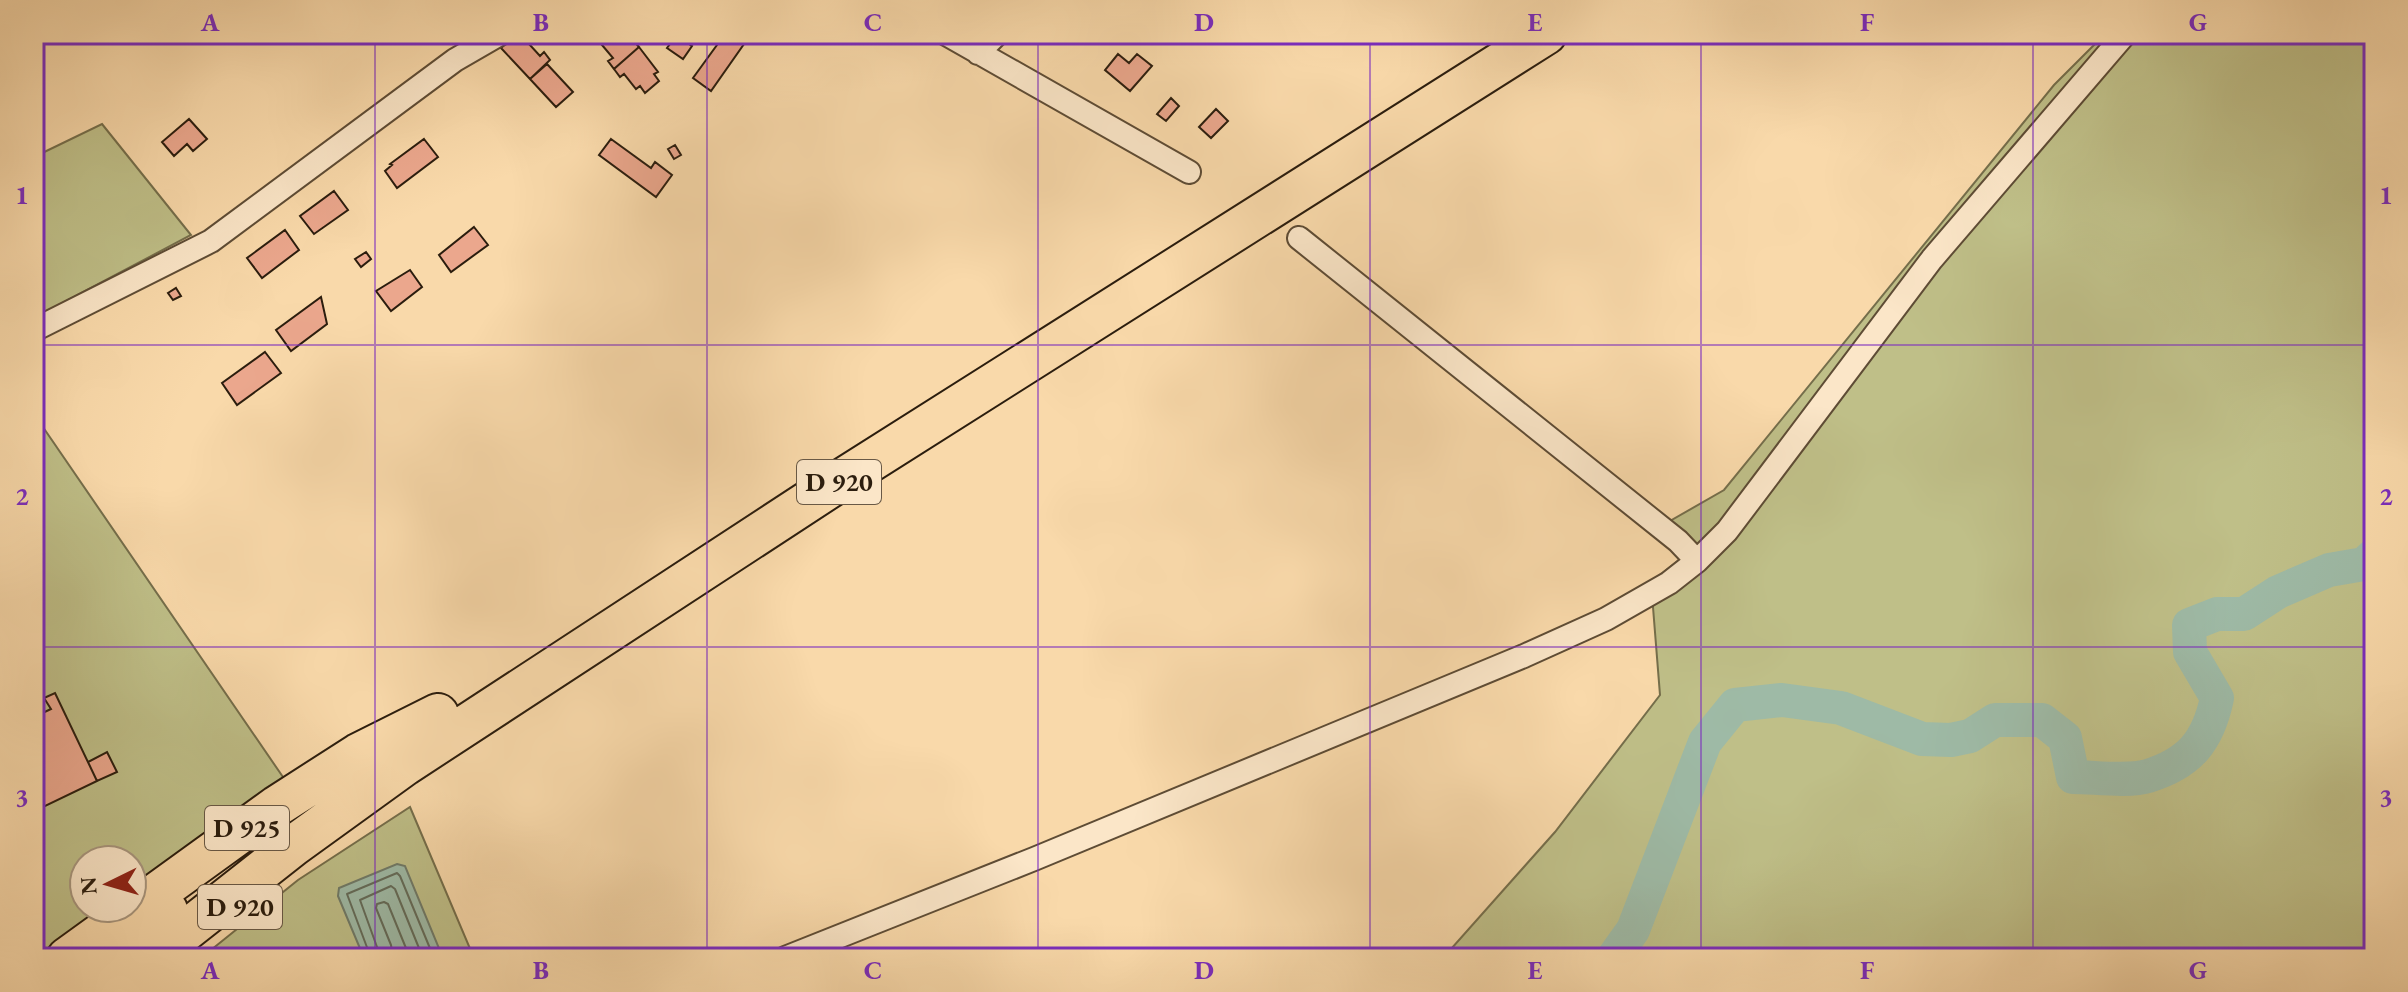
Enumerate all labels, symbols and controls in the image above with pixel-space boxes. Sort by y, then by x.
text: A [200,5,220,39]
text: B [533,5,549,39]
text: C [864,5,882,39]
text: D [1194,5,1214,39]
text: E [1528,5,1543,39]
text: F [1860,5,1874,39]
text: G [2189,5,2208,39]
text: 1 [15,178,29,212]
text: 1 [2379,178,2393,212]
road number: D 920 [797,460,881,504]
text: 2 [15,479,29,513]
text: 2 [2379,479,2393,513]
text: 3 [15,780,29,814]
text: 3 [2379,780,2393,814]
road number: D 925 [205,806,289,850]
north arrow [68,844,148,924]
text: N [73,875,104,896]
road number: D 920 [198,885,282,929]
text: A [200,953,220,987]
text: B [533,953,549,987]
text: C [864,953,882,987]
text: D [1194,953,1214,987]
text: E [1528,953,1543,987]
text: F [1860,953,1874,987]
text: G [2189,953,2208,987]

